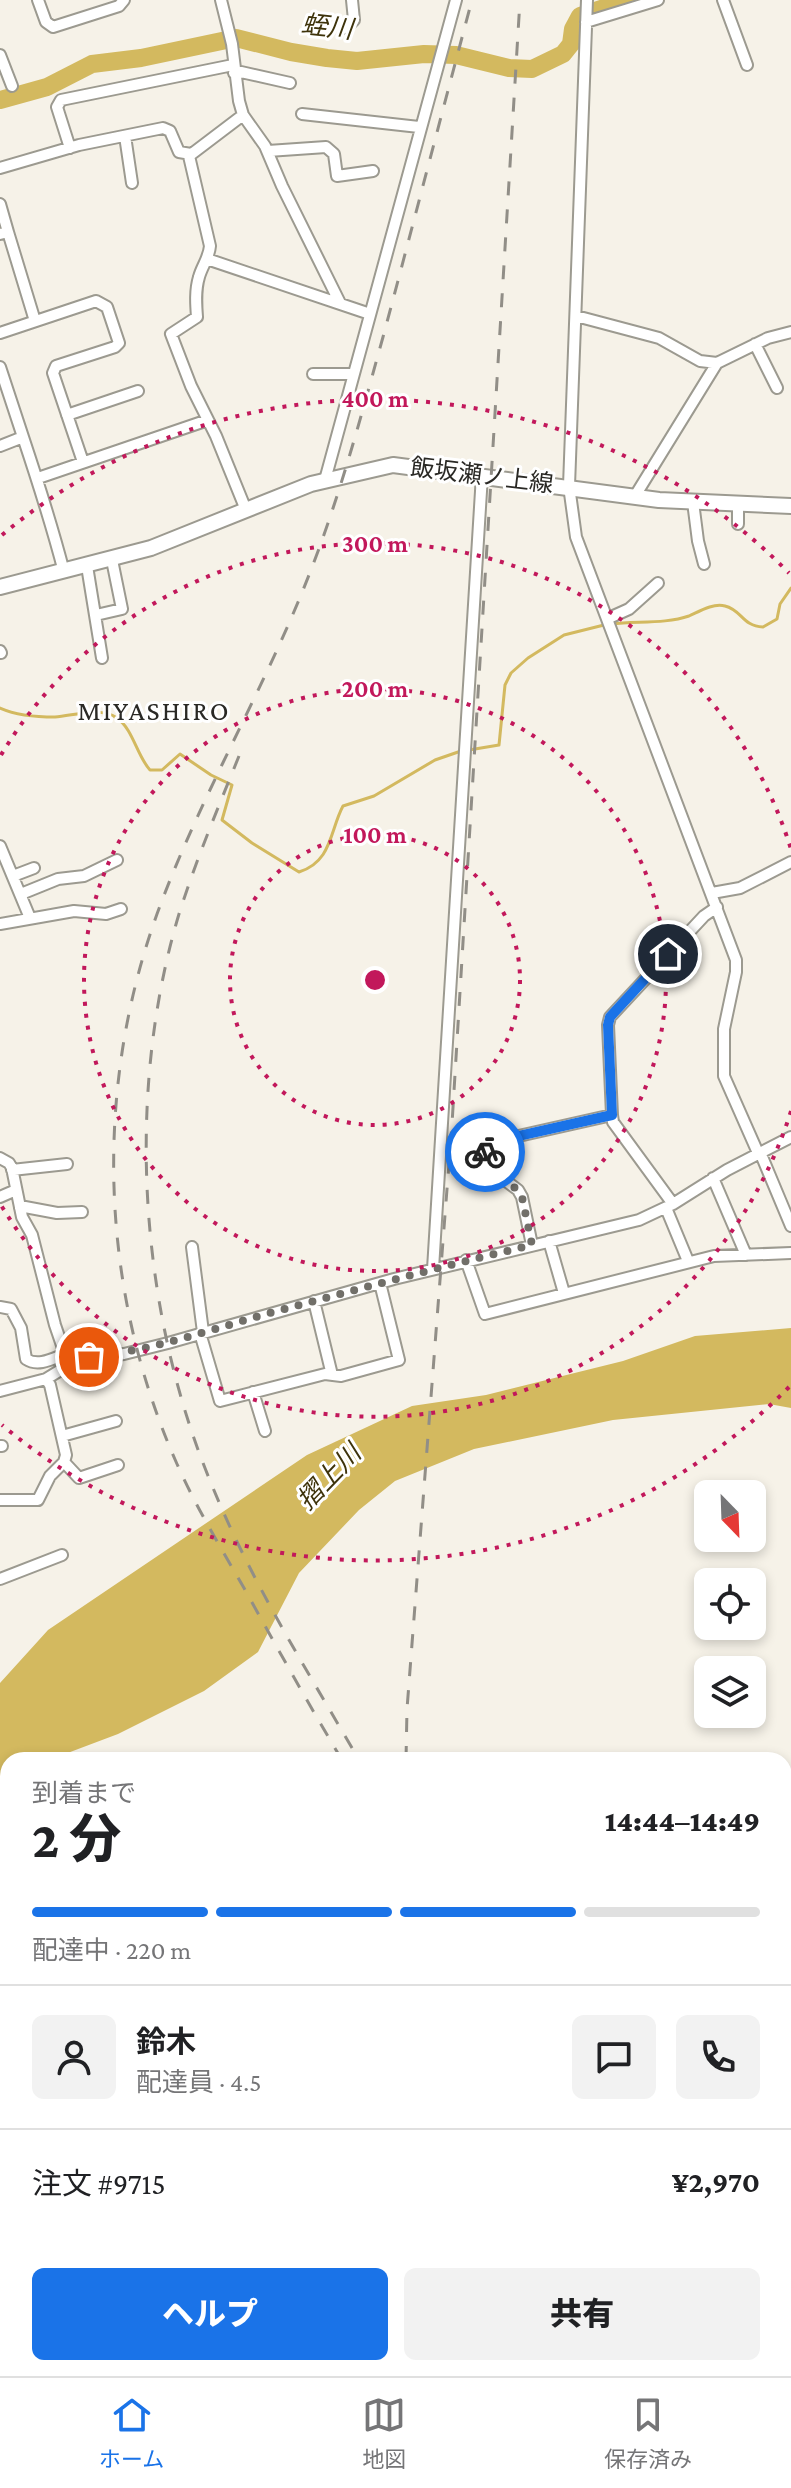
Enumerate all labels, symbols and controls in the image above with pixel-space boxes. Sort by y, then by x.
water label: 蛭川 [300,10,357,44]
text: 400 m [341,385,409,412]
street label: 飯坂瀬ノ上線 [409,453,555,497]
text: 300 m [342,530,409,557]
text: 200 m [342,675,409,702]
district label: MIYASHIRO [78,695,231,726]
text: 100 m [343,821,407,848]
pin [634,920,702,988]
icon: home [646,932,690,976]
centre of rings [361,966,389,994]
courier [445,1112,525,1192]
icon: bike [463,1130,507,1174]
pin [55,1323,123,1391]
icon: bag [67,1335,111,1379]
water label: 摺上川 [291,1437,369,1515]
north arrow [694,1480,766,1552]
map controls [694,1480,766,1728]
button: locate [694,1568,766,1640]
button: layers [694,1656,766,1728]
text: 到着まで [32,1779,136,1808]
text: 14:44–14:49 [605,1804,760,1837]
text: 2 分 [32,1810,121,1868]
text: 配達中 · 220 m [32,1936,191,1965]
button: person [32,2015,116,2099]
button: chat [572,2015,656,2099]
button: phone [676,2015,760,2099]
text: 鈴木 [136,2025,196,2058]
text: 配達員 · 4.5 [136,2068,261,2097]
text: ¥2,970 [672,2165,760,2198]
text: 注文 #9715 [32,2167,166,2200]
button: ヘルプ [32,2268,388,2360]
button: 共有 [404,2268,760,2360]
tab: ホーム [99,2393,164,2473]
tab: 地図 [362,2393,406,2473]
tab: 保存済み [604,2393,692,2473]

